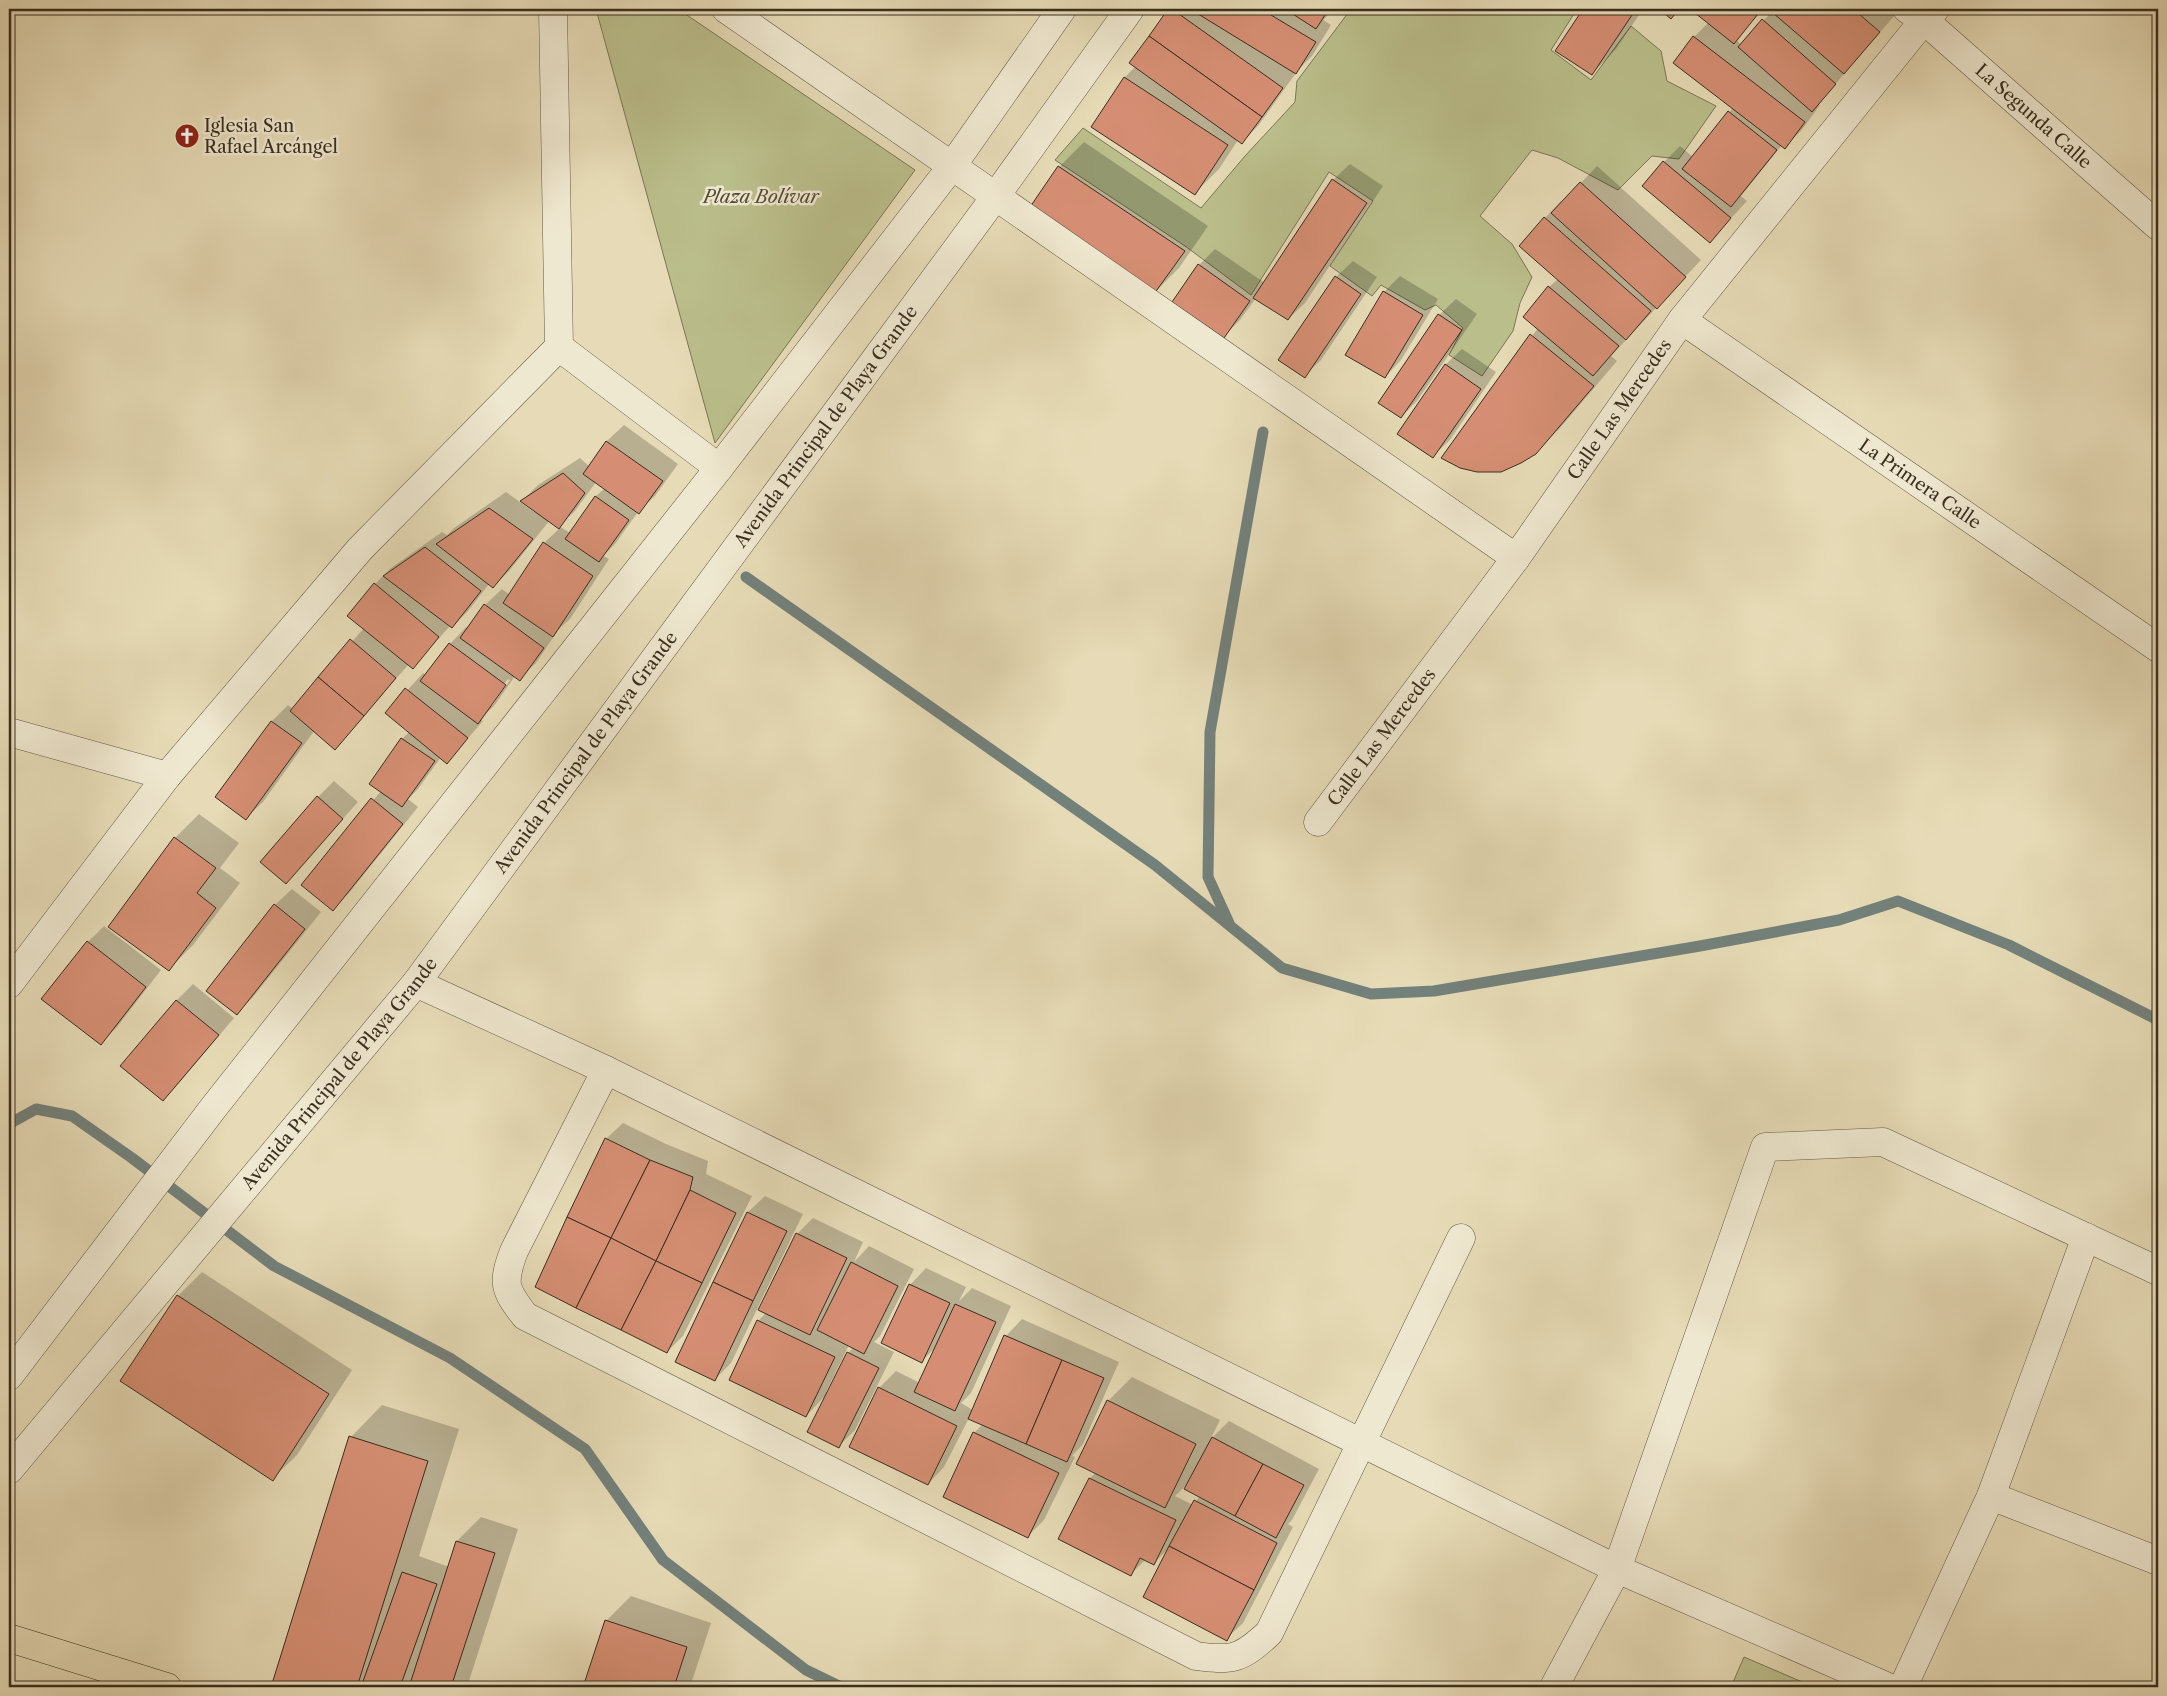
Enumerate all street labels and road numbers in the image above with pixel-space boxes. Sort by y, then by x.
street label: La Segunda Calle [1971,59,2096,173]
street label: Avenida Principal de Playa Grande [729,301,922,552]
street label: Calle Las Mercedes [1563,335,1676,484]
street label: La Primera Calle [1855,434,1985,534]
street label: Avenida Principal de Playa Grande [489,627,682,879]
street label: Calle Las Mercedes [1323,664,1440,810]
street label: Avenida Principal de Playa Grande [236,953,442,1195]

